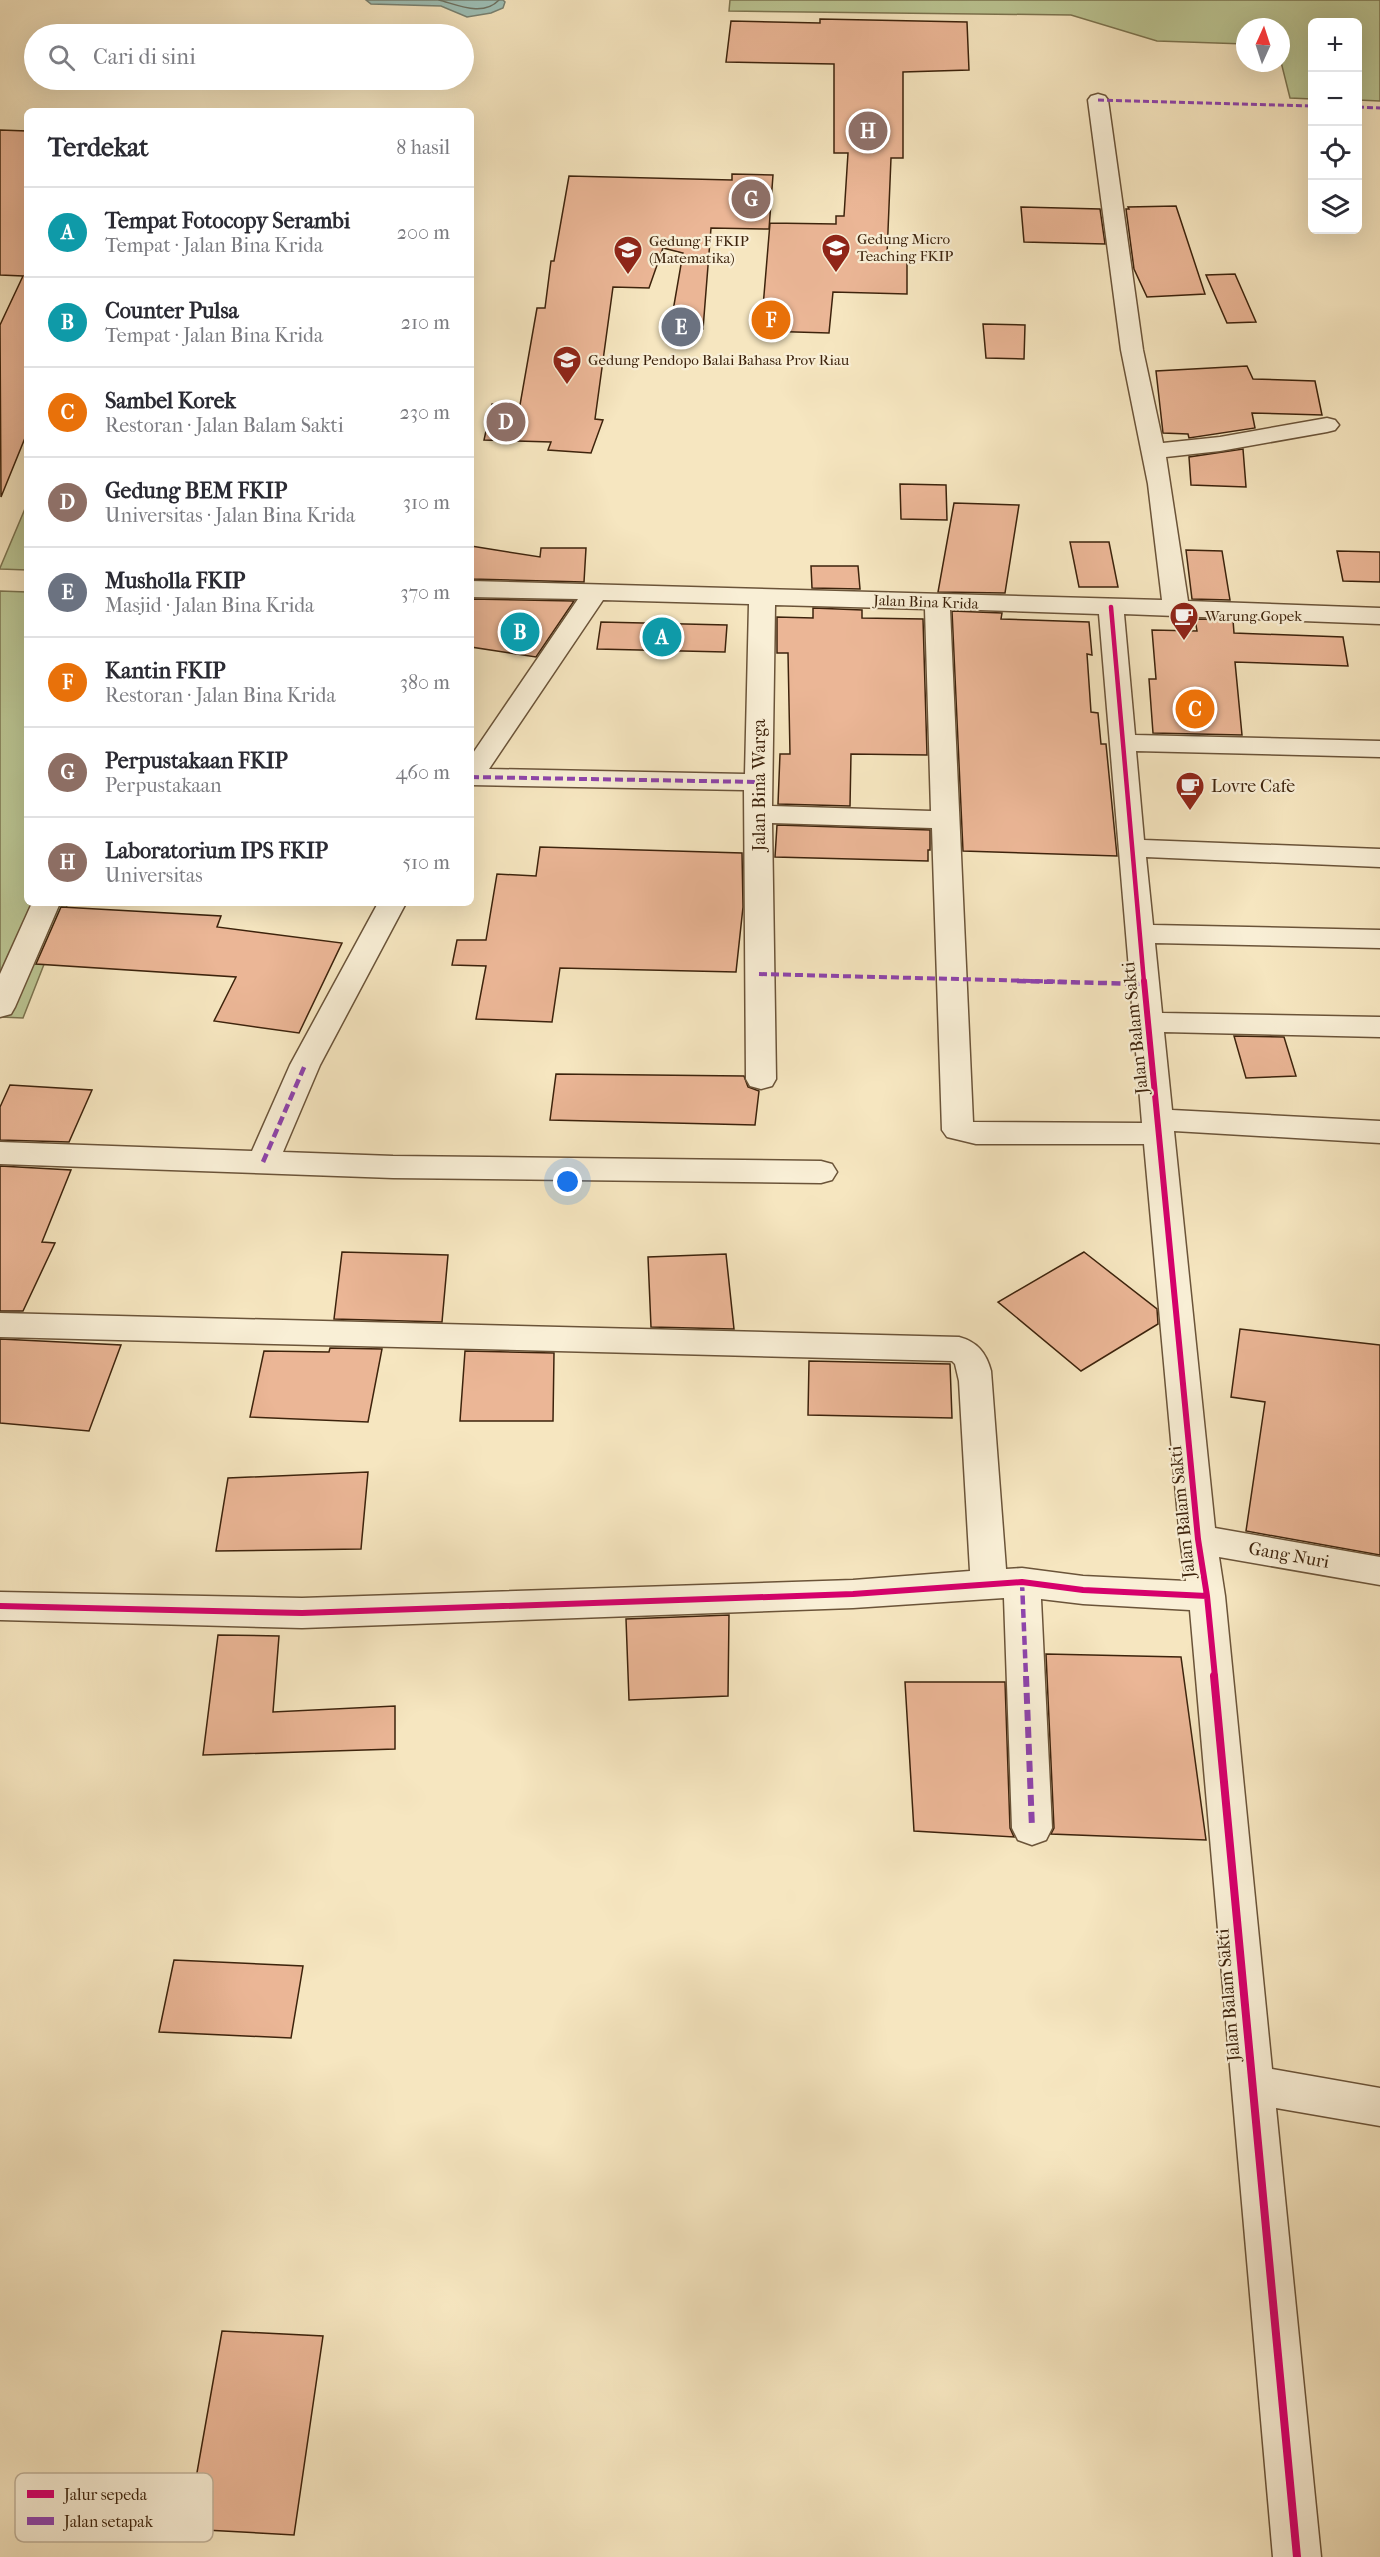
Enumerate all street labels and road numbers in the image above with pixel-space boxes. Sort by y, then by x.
street label: Jalan Bina Krida [872,591,980,613]
street label: Jalan Bina Warga [749,718,770,853]
street label: Jalan Balam Sakti [1118,960,1153,1097]
street label: Jalan Balam Sakti [1165,1444,1200,1581]
street label: Gang Nuri [1247,1538,1332,1573]
street label: Jalan Balam Sakti [1212,1927,1245,2064]

